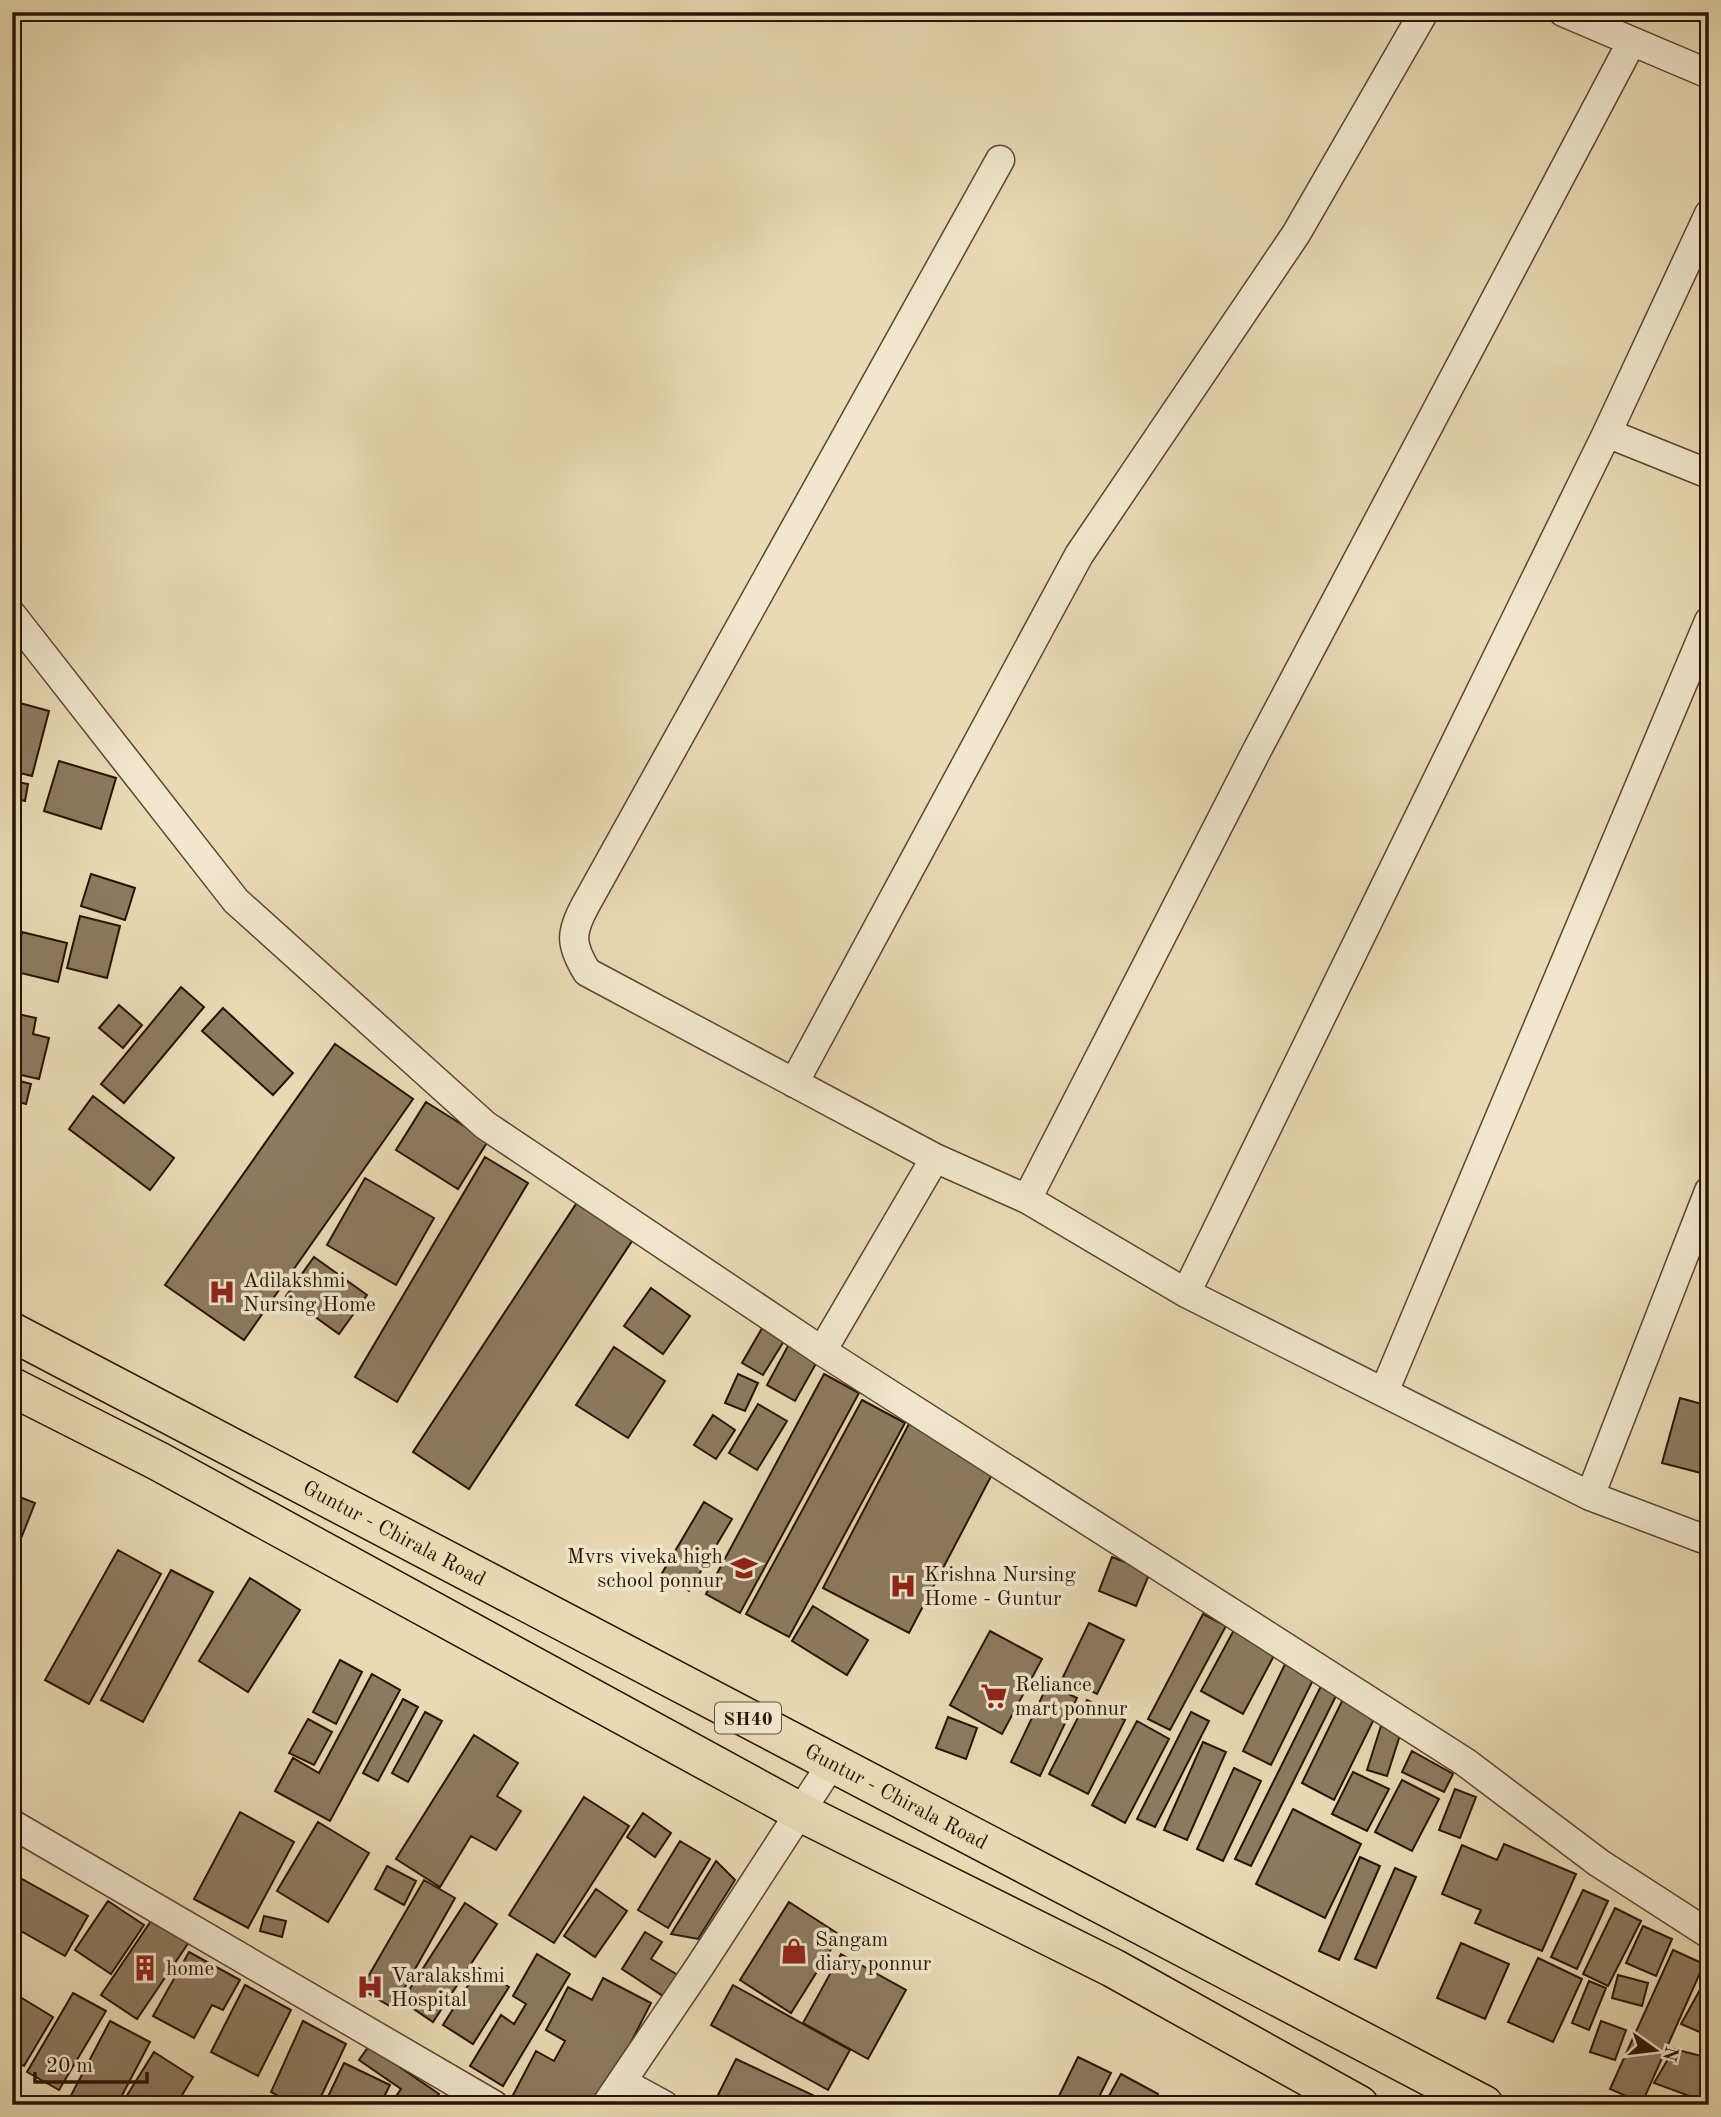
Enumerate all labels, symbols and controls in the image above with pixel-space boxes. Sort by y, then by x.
place label: Adilakshmi Nursing Home [243,1271,376,1316]
hospital icon: Adilakshmi Nursing Home [207,1277,237,1307]
street label: Guntur - Chirala Road [299,1478,489,1591]
place label: Mvrs viveka high school ponnur [567,1547,723,1592]
school or university icon: Mvrs viveka high school ponnur [729,1553,759,1583]
place label: Krishna Nursing Home - Guntur [924,1565,1076,1610]
hospital icon: Krishna Nursing Home - Guntur [888,1571,918,1601]
place label: Reliance mart ponnur [1015,1675,1128,1720]
supermarket icon: Reliance mart ponnur [979,1681,1009,1711]
road number: SH40 [715,1702,781,1734]
street label: Guntur - Chirala Road [801,1741,991,1854]
place label: Sangam diary ponnur [815,1930,932,1975]
shop icon: Sangam diary ponnur [779,1936,809,1966]
building icon: home [130,1953,160,1983]
place label: home [166,1959,214,1980]
place label: Varalakshmi Hospital [391,1966,505,2011]
hospital icon: Varalakshmi Hospital [355,1972,385,2002]
north arrow [1620,2016,1690,2086]
scale bar [35,2040,147,2084]
text: N [1658,2044,1680,2063]
text: 20 m [46,2056,93,2077]

